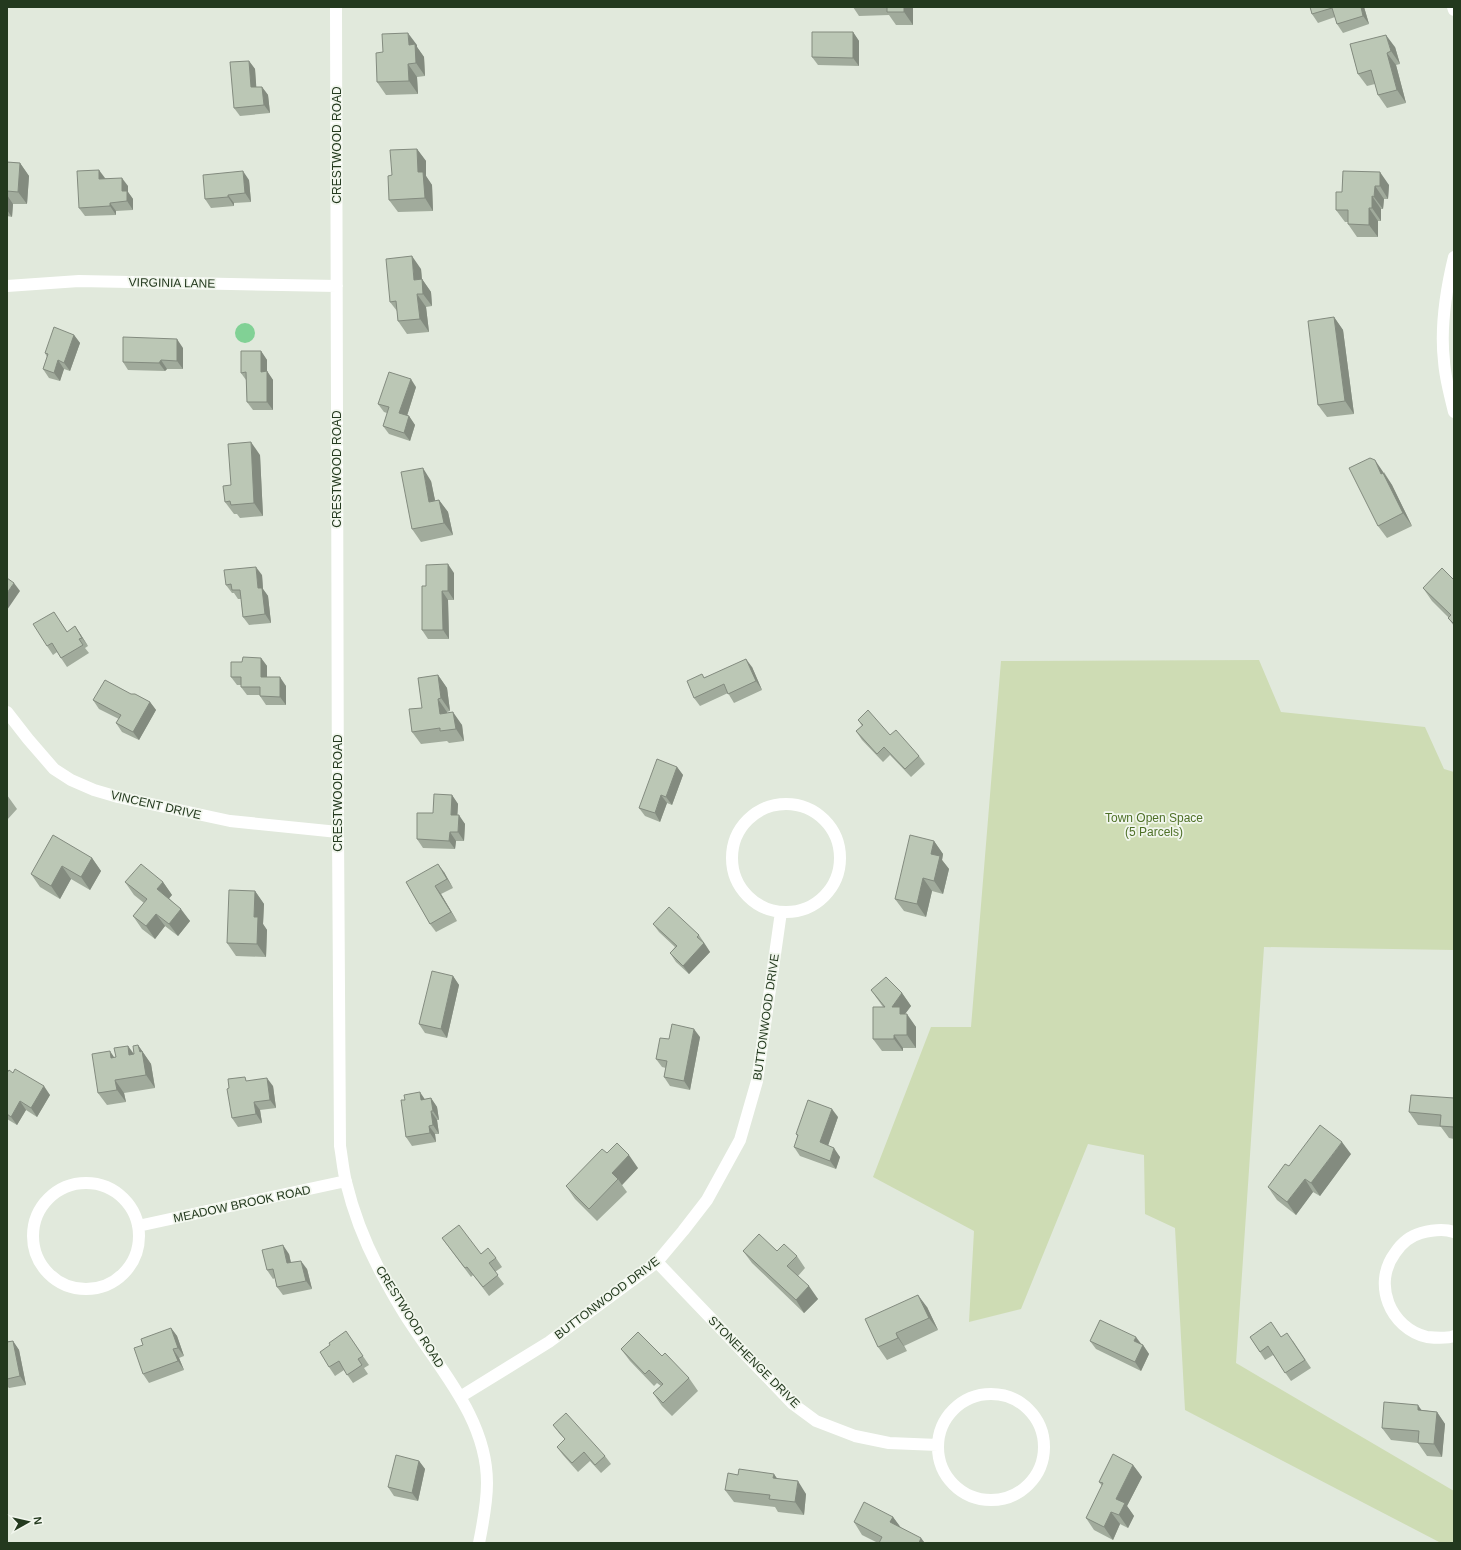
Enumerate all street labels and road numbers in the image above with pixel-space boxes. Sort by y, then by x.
street label: CRESTWOOD ROAD [330,86,344,204]
street label: VIRGINIA LANE [129,275,215,291]
street label: CRESTWOOD ROAD [330,410,344,528]
street label: CRESTWOOD ROAD [331,734,345,852]
street label: VINCENT DRIVE [109,788,203,822]
street label: BUTTONWOOD DRIVE [750,953,782,1081]
street label: MEADOW BROOK ROAD [172,1183,312,1225]
street label: BUTTONWOOD DRIVE [552,1254,662,1342]
street label: CRESTWOOD ROAD [373,1264,447,1371]
street label: STONEHENGE DRIVE [705,1313,803,1411]

